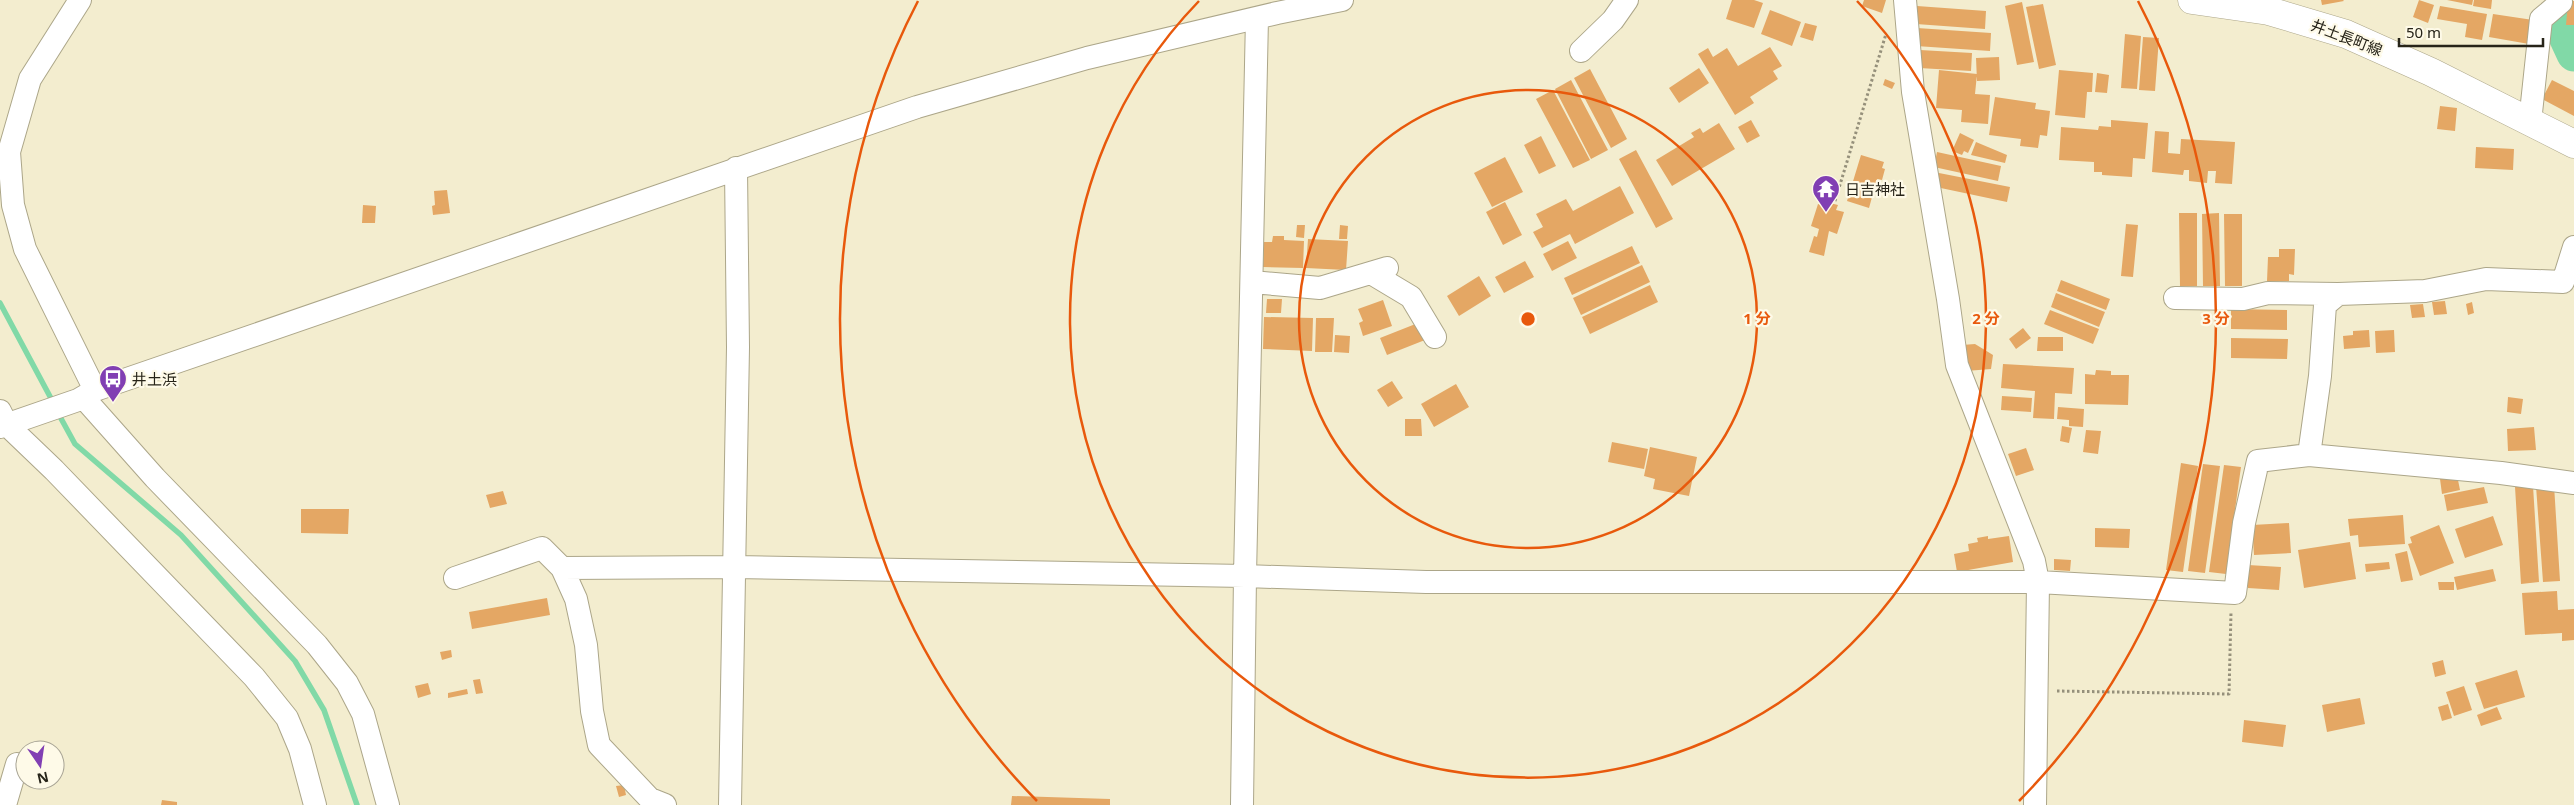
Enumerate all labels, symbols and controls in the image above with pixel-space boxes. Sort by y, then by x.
street label: 井土長町線 [2308,14,2386,60]
scale bar [2399,15,2543,47]
text: 50 m [2406,22,2441,42]
temple icon: 日吉神社 [1811,174,1841,213]
place label: 日吉神社 [1845,179,1905,199]
text: 1 分 [1743,308,1771,328]
text: 2 分 [1972,308,2000,328]
text: 3 分 [2202,308,2230,328]
centre of rings [1519,310,1537,328]
bus stop icon: 井土浜 [98,364,128,403]
place label: 井土浜 [132,369,177,389]
north arrow [15,740,65,790]
text: N [35,768,51,789]

